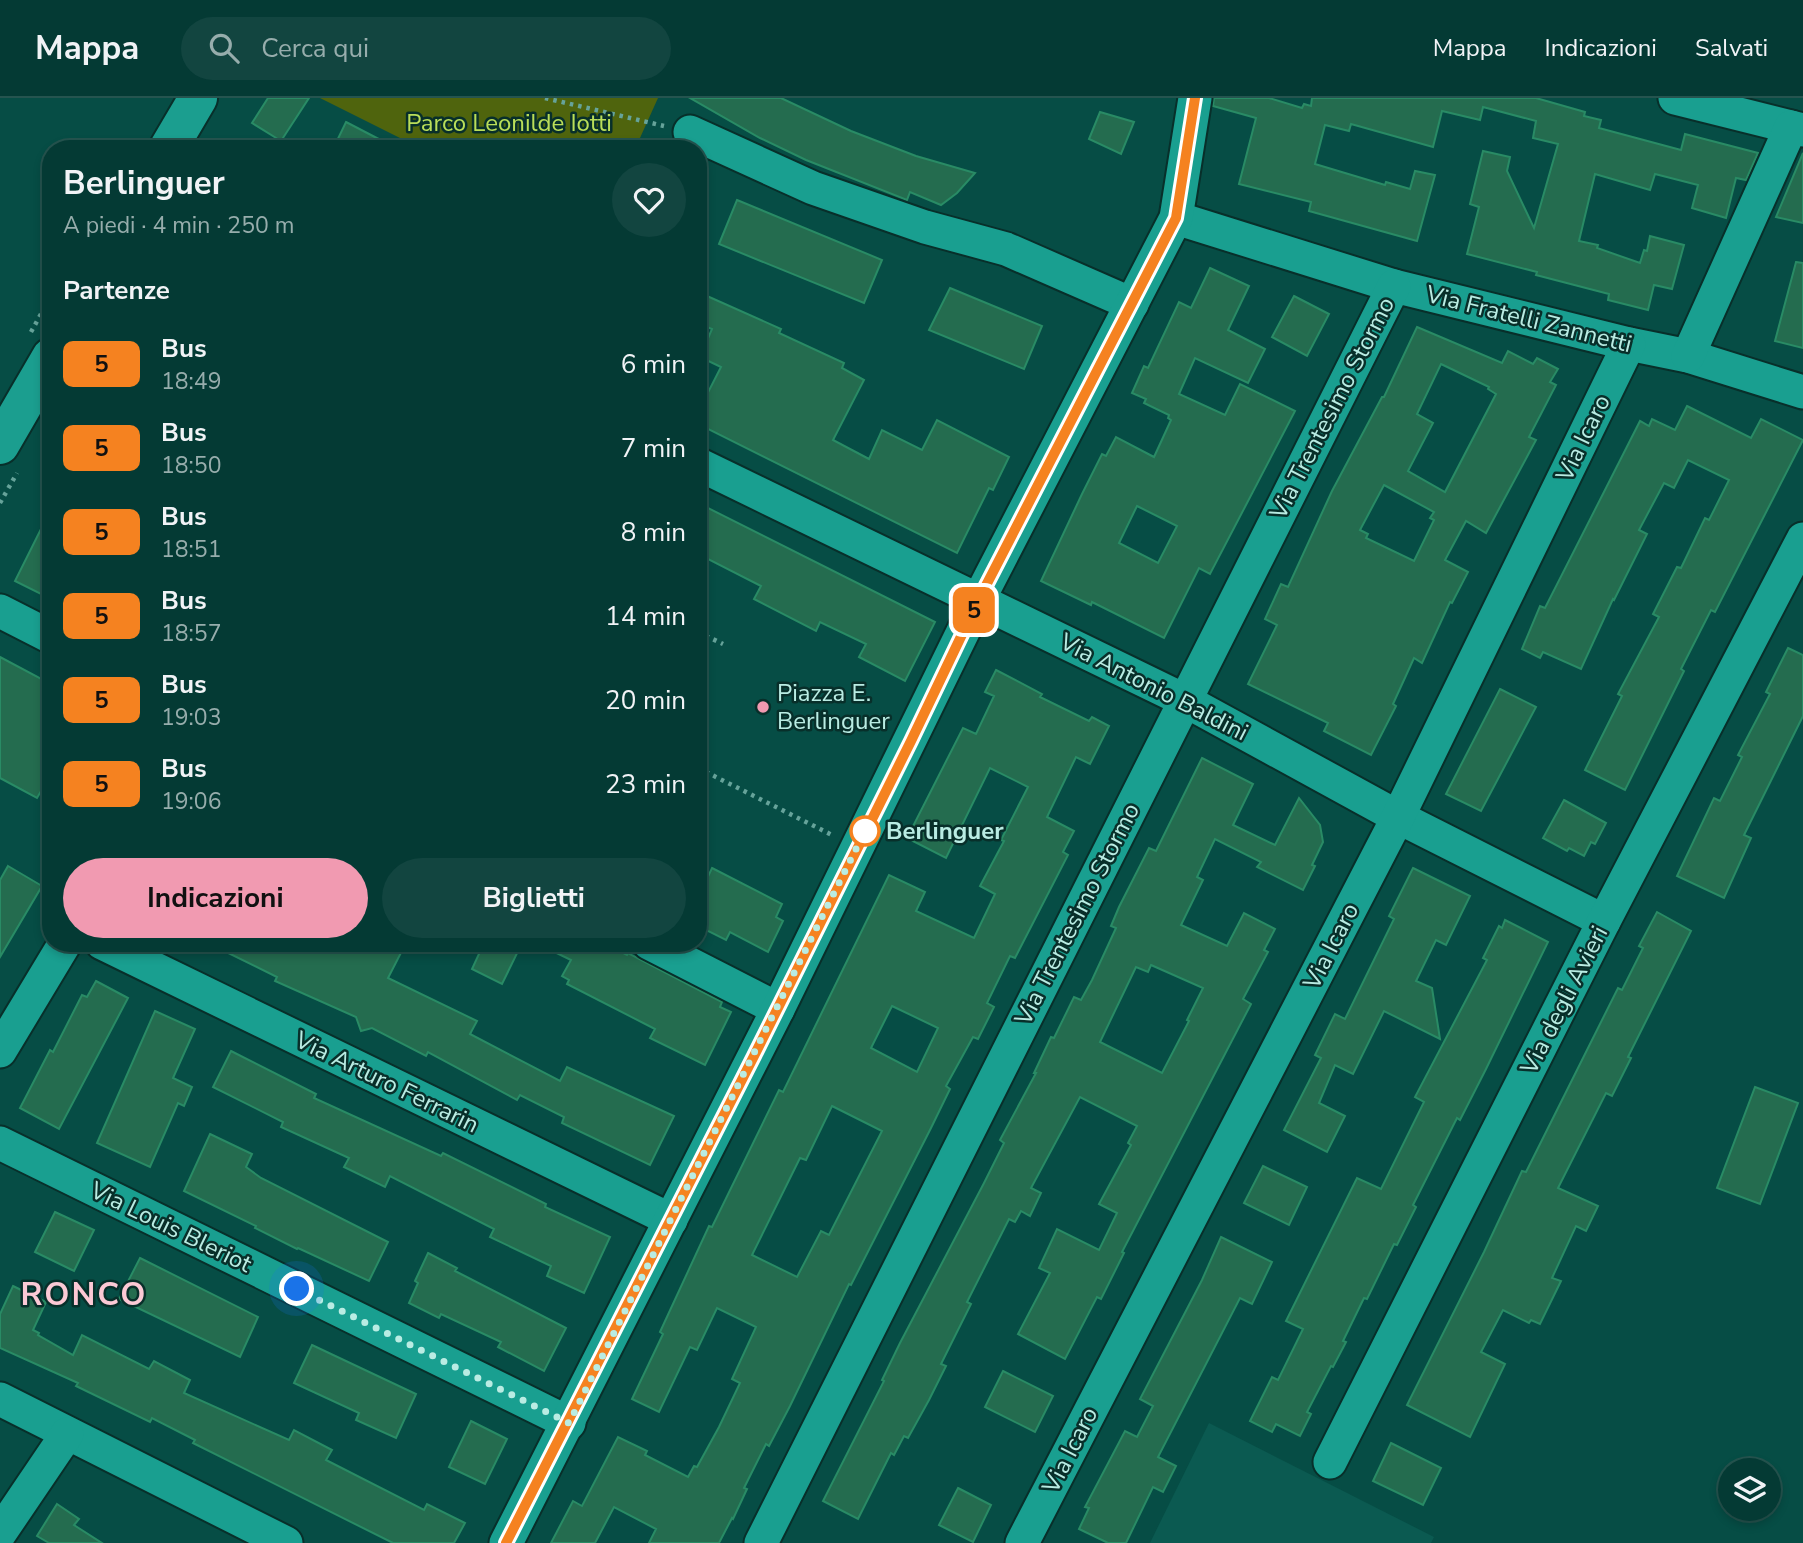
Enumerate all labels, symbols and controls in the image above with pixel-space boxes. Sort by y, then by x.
search box [181,17,671,80]
text: Mappa [35,26,139,71]
icon: search [205,29,243,67]
text: Cerca qui [261,31,369,66]
text: Mappa [1433,32,1507,64]
text: Indicazioni [1545,32,1657,64]
text: Salvati [1695,32,1768,64]
park label: Parco Leonilde Iotti [406,107,612,139]
text: Berlinguer [63,161,225,206]
button: heart [612,163,686,237]
text: A piedi · 4 min · 250 m [63,210,294,241]
text: Partenze [63,273,170,308]
street label: Via Fratelli Zannetti [1422,278,1635,360]
street label: Via Trentesimo Stormo [1262,291,1402,526]
text: Bus [161,331,207,366]
text: 6 min [621,347,686,382]
text: 5 [94,348,109,380]
text: 18:49 [161,366,221,397]
street label: Via Icaro [1548,389,1618,488]
text: Bus [161,415,207,450]
text: 7 min [621,431,686,466]
text: 5 [94,432,109,464]
text: 18:50 [161,450,221,481]
text: Bus [161,499,207,534]
text: 8 min [621,515,686,550]
text: 5 [94,516,109,548]
text: 18:51 [161,534,221,565]
text: Bus [161,583,207,618]
line badge: 5 [951,587,997,633]
text: 5 [967,594,981,626]
text: 14 min [605,599,686,634]
text: 5 [94,600,109,632]
text: 18:57 [161,618,221,649]
street label: Via Antonio Baldini [1054,625,1254,748]
text: Bus [161,667,207,702]
place label: Piazza E. Berlinguer [777,677,890,737]
text: 20 min [605,683,686,718]
text: 5 [94,684,109,716]
marker: Piazza E. Berlinguer [755,699,771,715]
text: 19:03 [161,702,221,733]
text: Bus [161,751,207,786]
text: 23 min [605,767,686,802]
text: 5 [94,768,109,800]
text: 19:06 [161,786,221,817]
street label: Via Trentesimo Stormo [1007,797,1147,1032]
place label: Berlinguer [886,815,1004,847]
marker: Berlinguer [850,816,880,846]
button: Indicazioni [63,858,368,938]
button: Biglietti [382,858,686,938]
street label: Via Icaro [1295,897,1366,995]
street label: Via degli Avieri [1512,920,1615,1080]
street label: Via Arturo Ferrarin [289,1023,484,1140]
street label: Via Louis Bleriot [84,1174,258,1280]
your location [279,1271,314,1306]
district label: RONCO [21,1273,147,1316]
street label: Via Icaro [1034,1401,1105,1499]
map controls [1718,1458,1781,1521]
button: layers [1718,1458,1781,1521]

